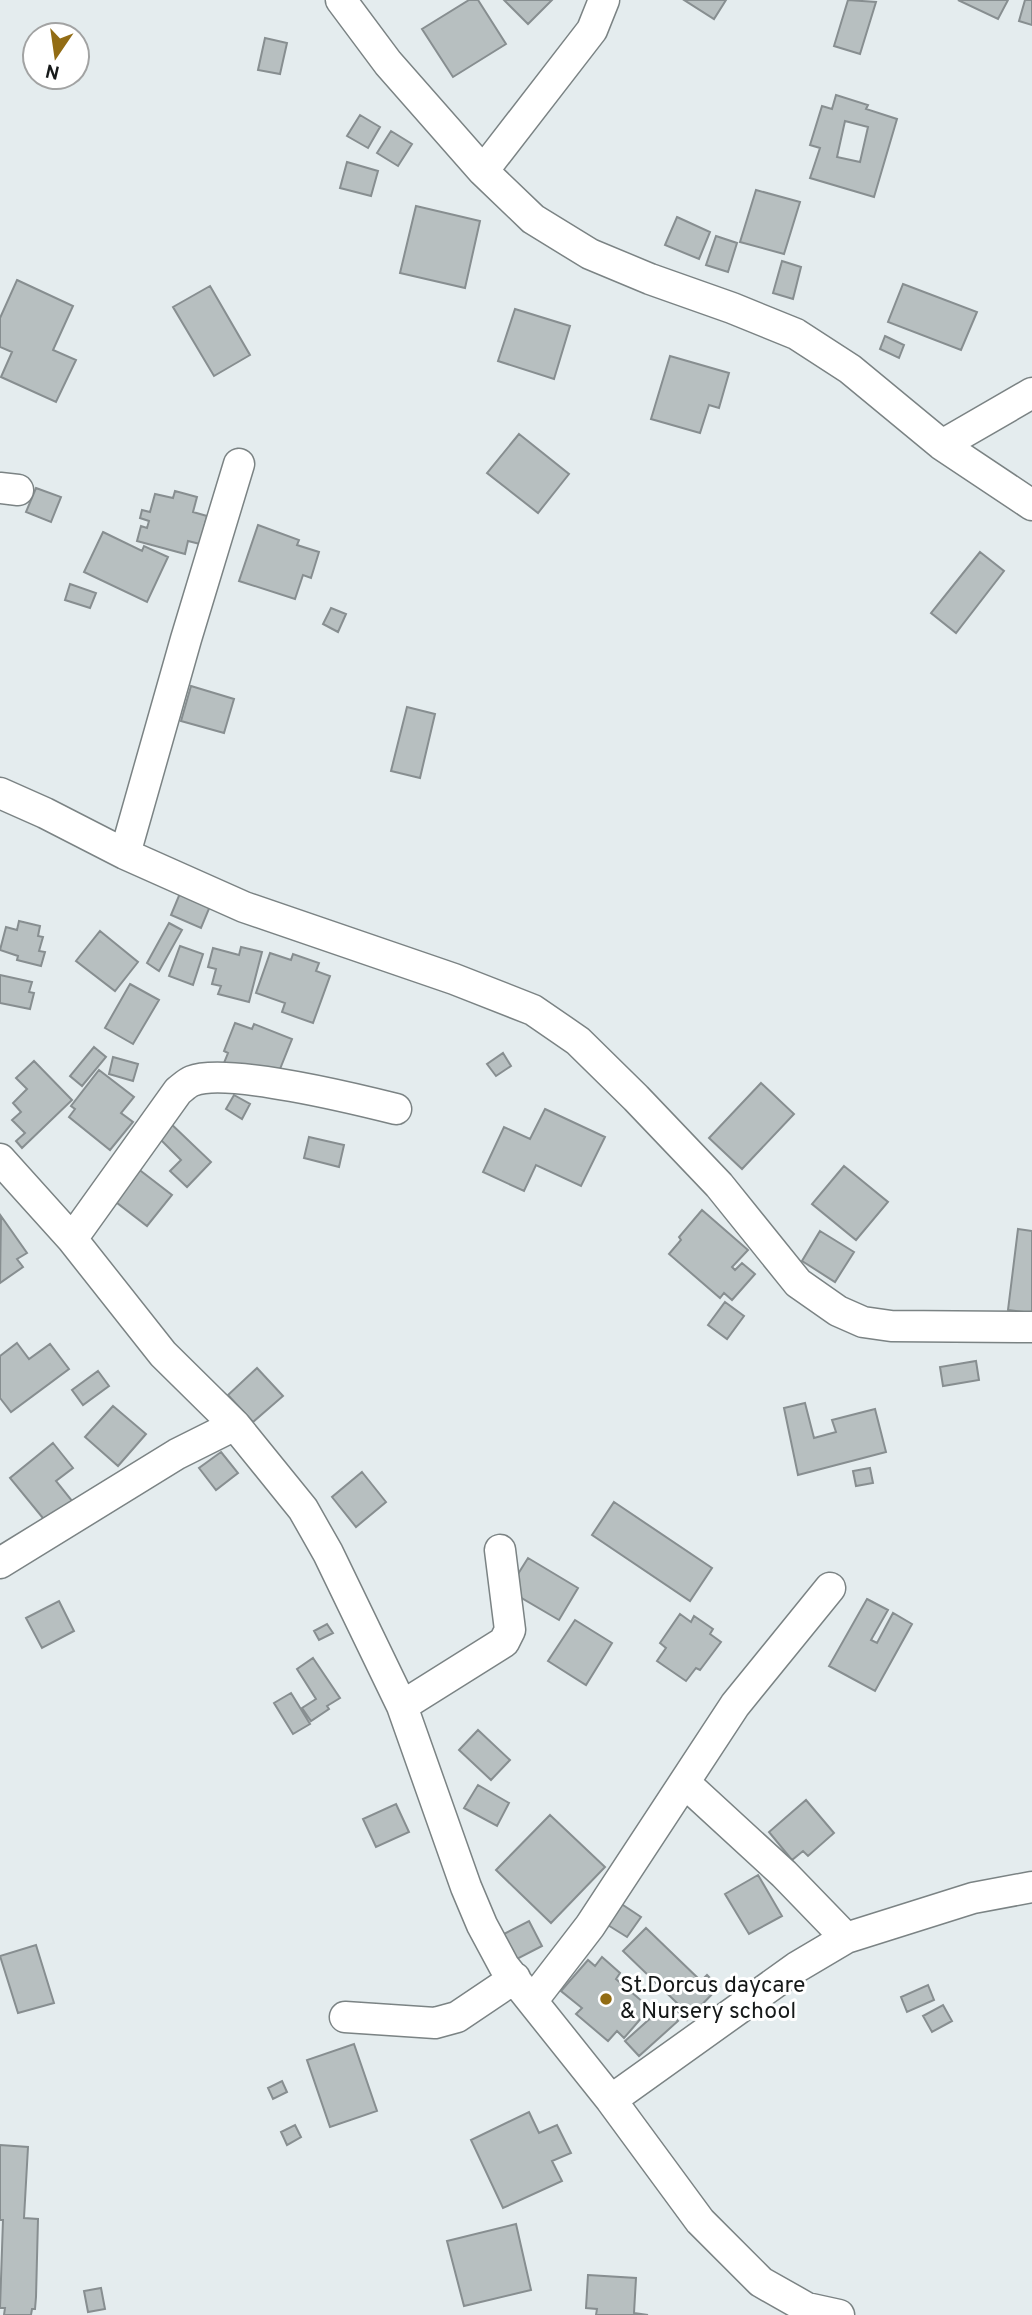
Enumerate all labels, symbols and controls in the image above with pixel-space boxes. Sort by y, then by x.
north arrow [21,21,91,91]
text: N [43,57,62,84]
place label: St.Dorcus daycare & Nursery school [620,1972,805,2027]
marker: St.Dorcus daycare & Nursery school [598,1991,614,2007]

